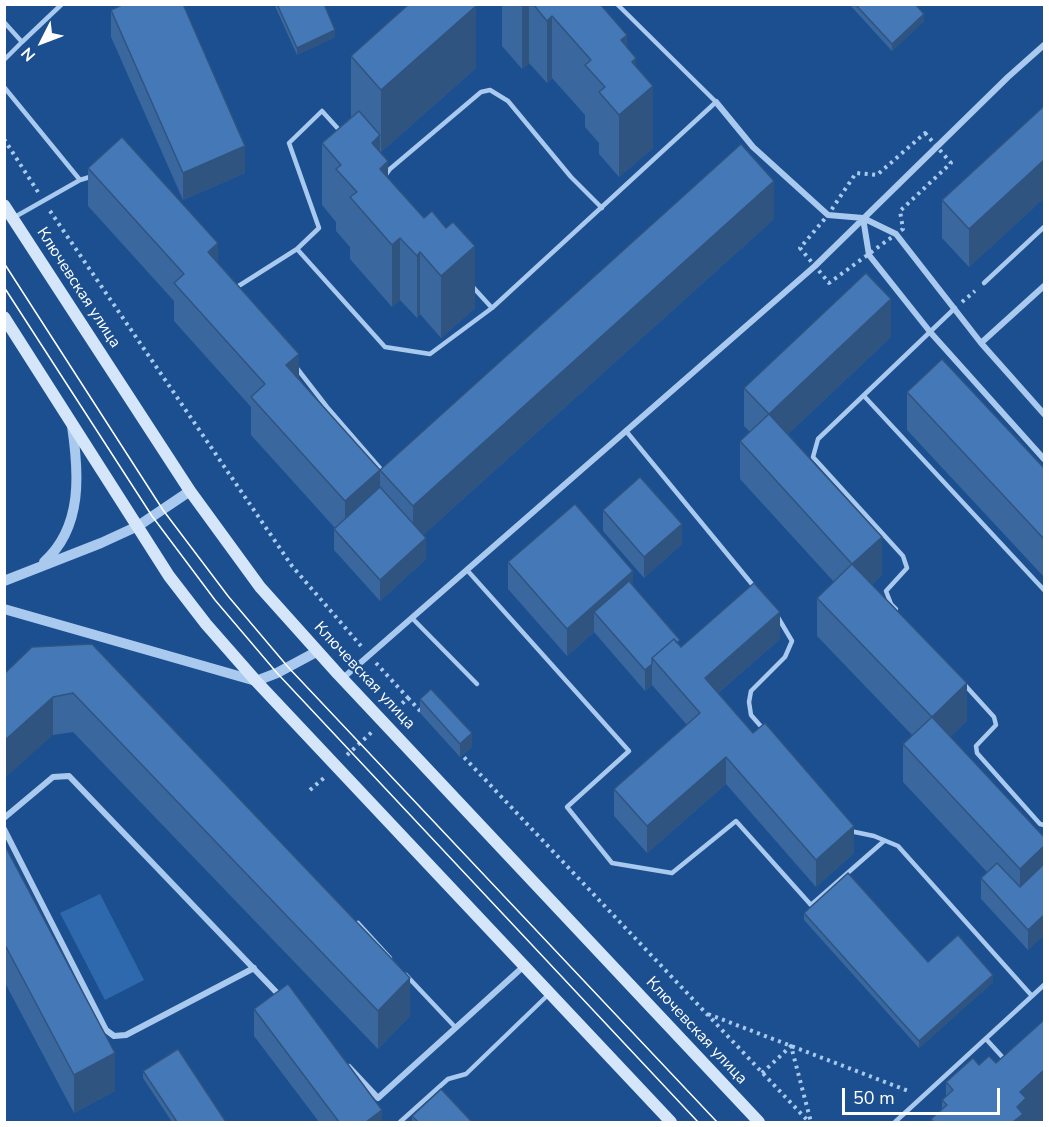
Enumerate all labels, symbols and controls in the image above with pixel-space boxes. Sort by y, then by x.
north arrow [12,12,72,72]
text: N [16,42,41,66]
street label: Ключевская улица [32,224,124,352]
street label: Ключевская улица [309,618,419,734]
street label: Ключевская улица [641,973,751,1089]
scale bar [845,1076,1002,1114]
text: 50 m [853,1086,895,1110]

